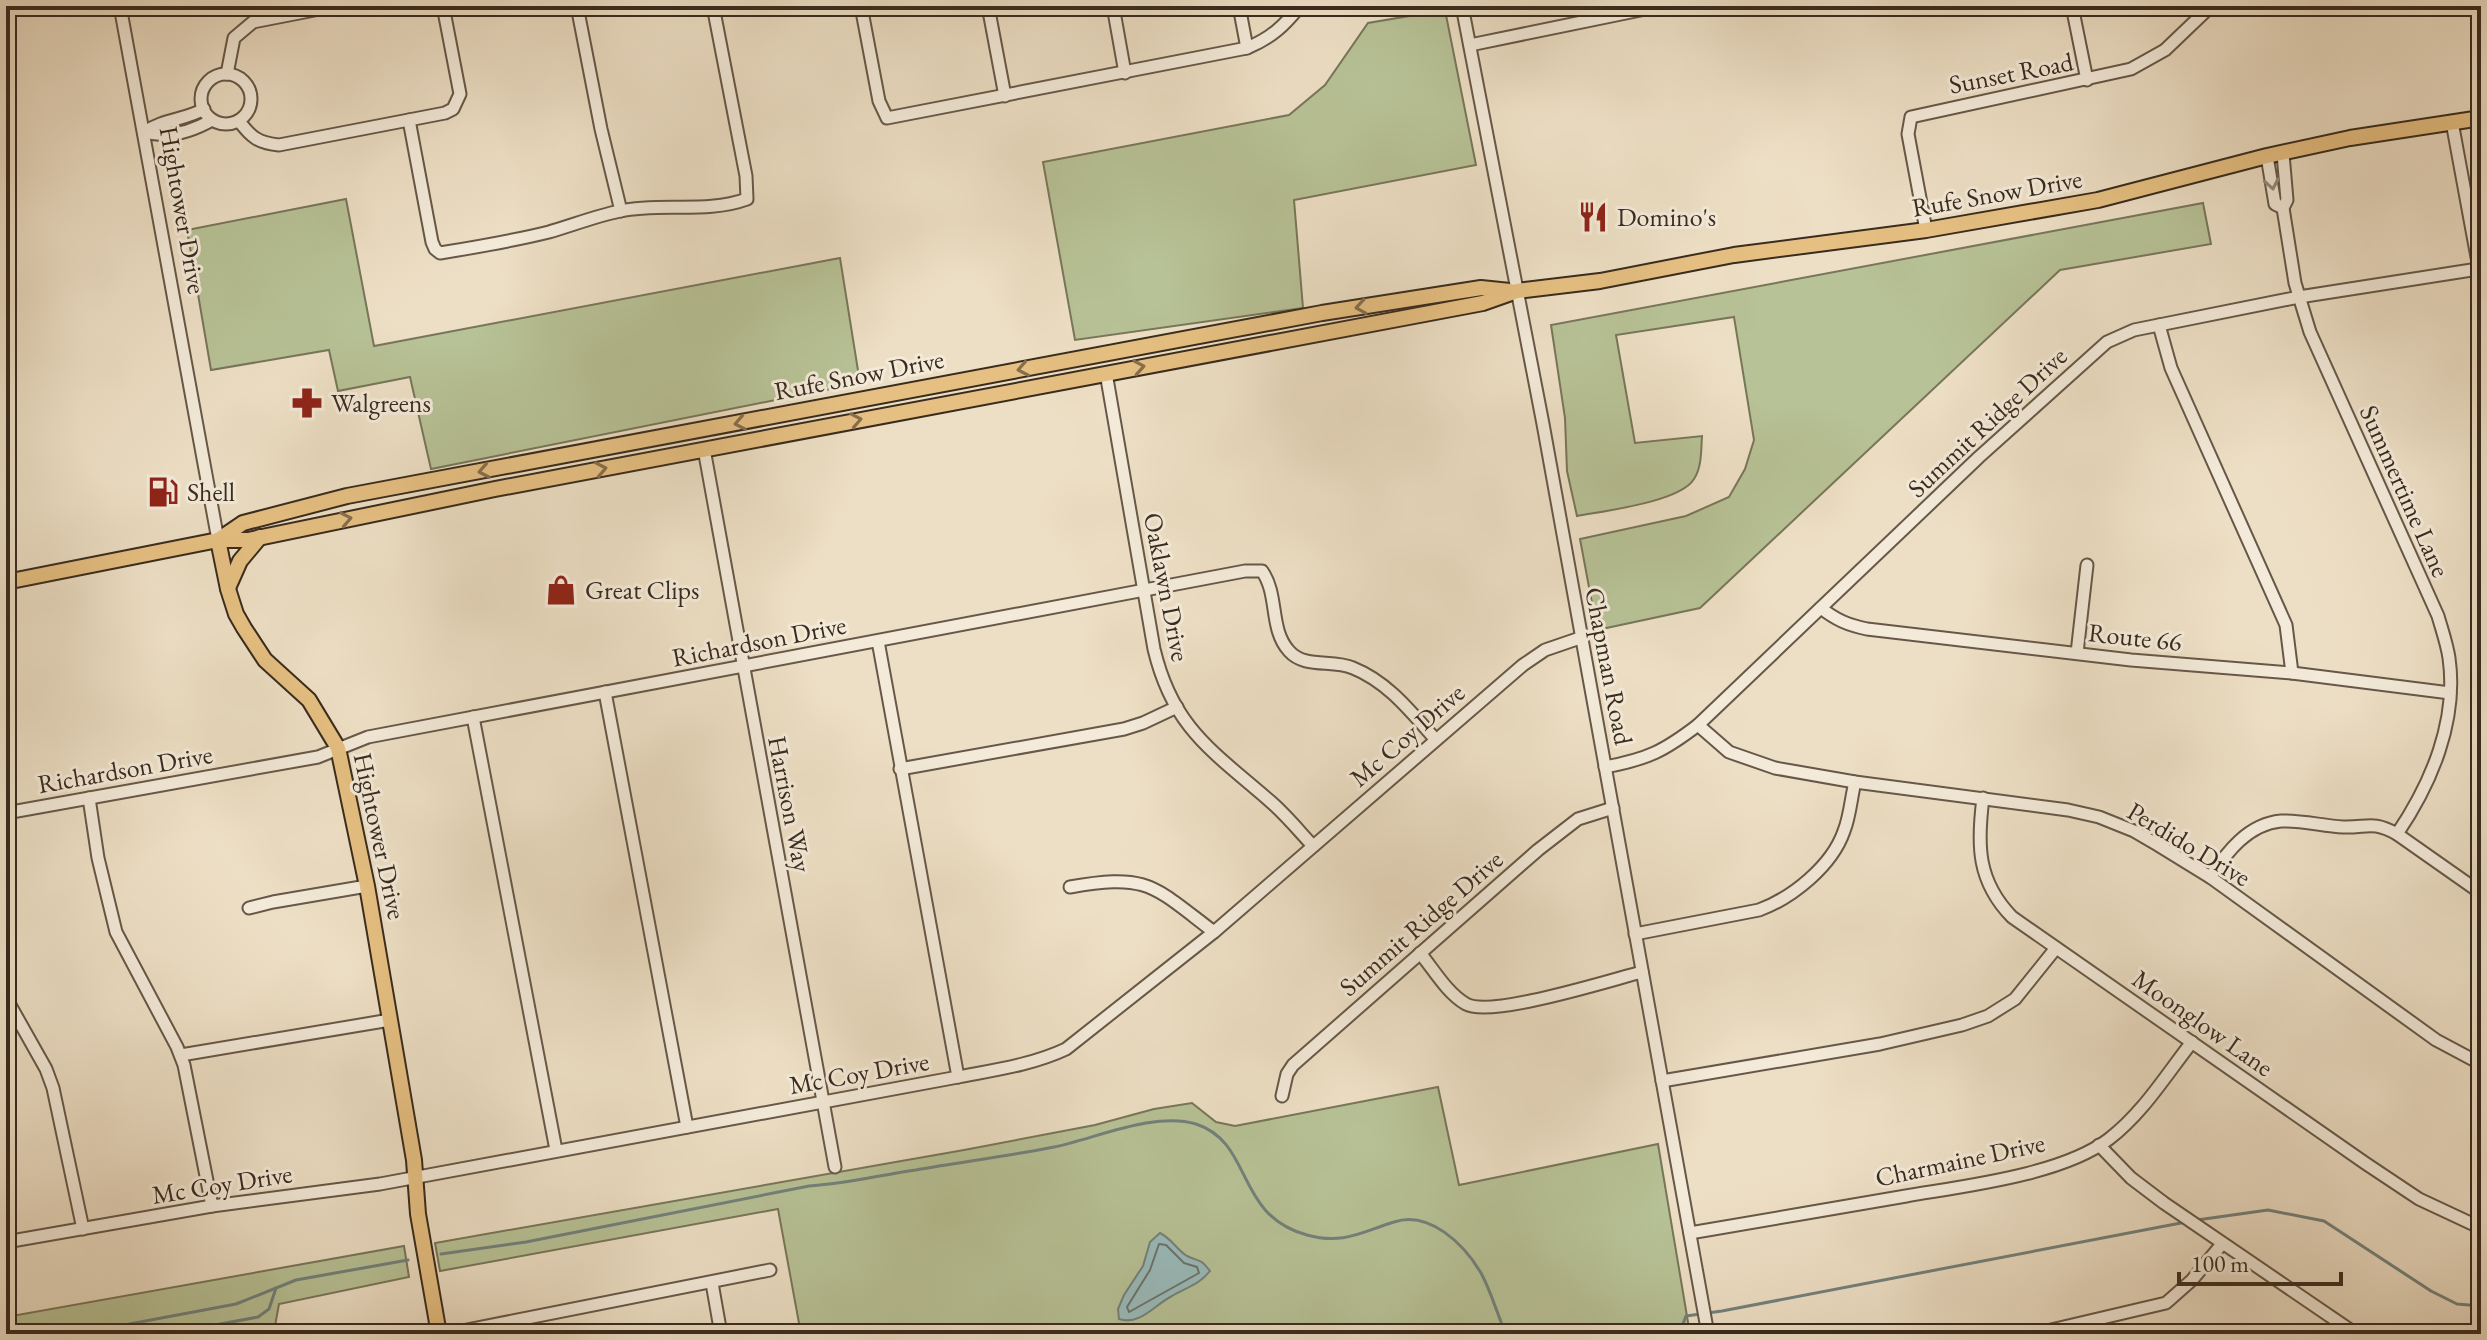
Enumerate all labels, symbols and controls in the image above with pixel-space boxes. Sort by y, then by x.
street label: Sunset Road [1946,44,2077,102]
street label: Hightower Drive [152,124,214,296]
street label: Rufe Snow Drive [1909,161,2085,225]
one-way arrow [2262,177,2279,191]
restaurant icon: Domino's [1576,200,1610,234]
place label: Domino's [1617,200,1716,234]
one-way arrow [1354,298,1368,315]
street label: Summit Ridge Drive [1900,339,2074,505]
street label: Rufe Snow Drive [771,342,947,408]
one-way arrow [1016,360,1029,377]
one-way arrow [1133,360,1146,377]
pharmacy icon: Walgreens [290,386,324,420]
place label: Walgreens [331,386,431,420]
street label: Summertime Lane [2352,400,2458,582]
one-way arrow [733,413,746,430]
one-way arrow [850,413,863,430]
one-way arrow [594,461,608,478]
one-way arrow [478,462,491,479]
fuel station icon: Shell [146,475,180,509]
place label: Shell [187,475,235,509]
street label: Oaklawn Drive [1136,510,1198,664]
one-way arrow [339,511,352,528]
shop icon: Great Clips [544,573,578,607]
place label: Great Clips [585,573,699,607]
street label: Chapman Road [1577,584,1641,748]
street label: Richardson Drive [669,607,849,675]
street label: Route 66 [2087,615,2183,659]
street label: Mc Coy Drive [1342,676,1472,794]
street label: Harrison Way [760,733,820,876]
street label: Richardson Drive [35,737,215,801]
street label: Hightower Drive [346,750,414,922]
street label: Perdido Drive [2121,794,2257,894]
street label: Summit Ridge Drive [1332,843,1510,1003]
street label: Moonglow Lane [2126,962,2280,1084]
street label: Mc Coy Drive [786,1044,932,1102]
street label: Charmaine Drive [1872,1125,2048,1195]
street label: Mc Coy Drive [149,1156,295,1212]
scale bar [2179,1236,2341,1286]
text: 100 m [2191,1248,2249,1279]

